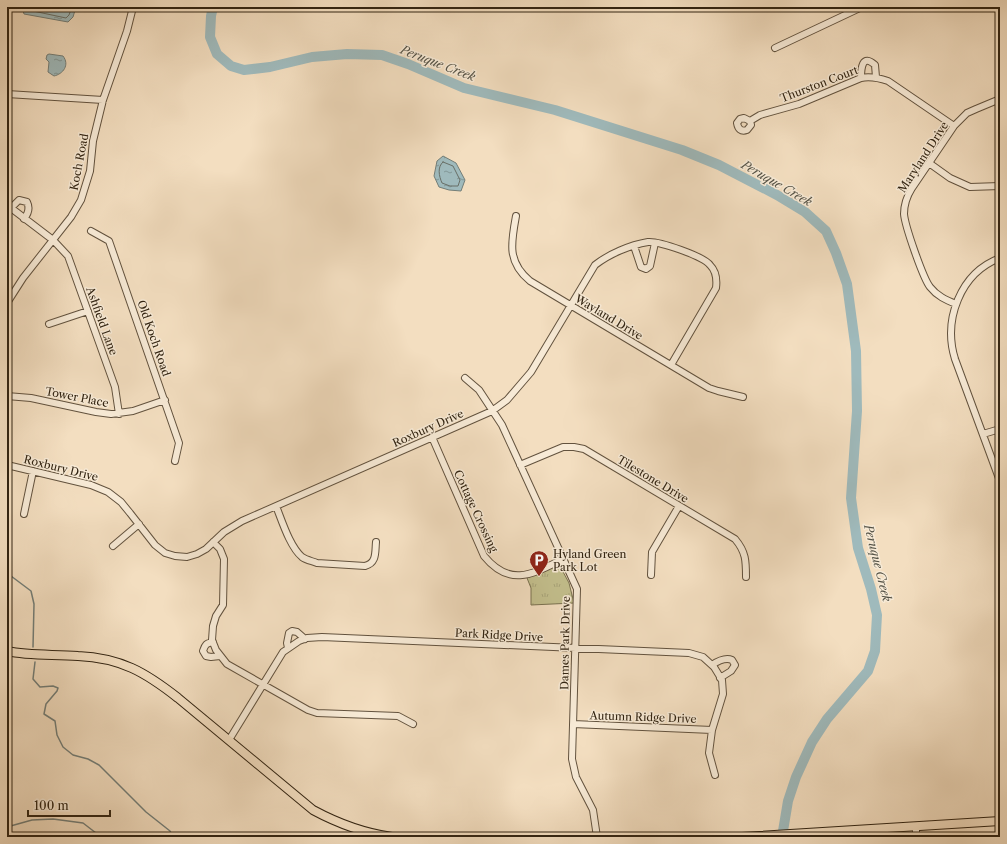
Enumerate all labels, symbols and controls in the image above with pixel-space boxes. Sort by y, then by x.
water label: Peruque Creek [398,42,478,84]
street label: Thurston Court [778,63,860,105]
street label: Maryland Drive [895,119,951,195]
street label: Koch Road [67,132,91,192]
water label: Peruque Creek [738,156,816,210]
street label: Ashfield Lane [83,284,121,357]
street label: Wayland Drive [572,291,646,343]
street label: Old Koch Road [134,298,174,378]
street label: Tower Place [44,384,110,410]
street label: Roxbury Drive [390,406,466,450]
street label: Roxbury Drive [22,452,100,484]
street label: Tilestone Drive [615,452,691,506]
street label: Cottage Crossing [451,468,501,554]
water label: Peruque Creek [861,522,895,604]
place label: Hyland Green Park Lot [553,547,626,574]
parking icon: Hyland Green Park Lot [528,549,550,577]
street label: Dames Park Drive [557,596,573,690]
street label: Park Ridge Drive [455,626,543,644]
street label: Autumn Ridge Drive [588,708,697,726]
scale bar [28,792,110,818]
text: 100 m [34,798,69,813]

